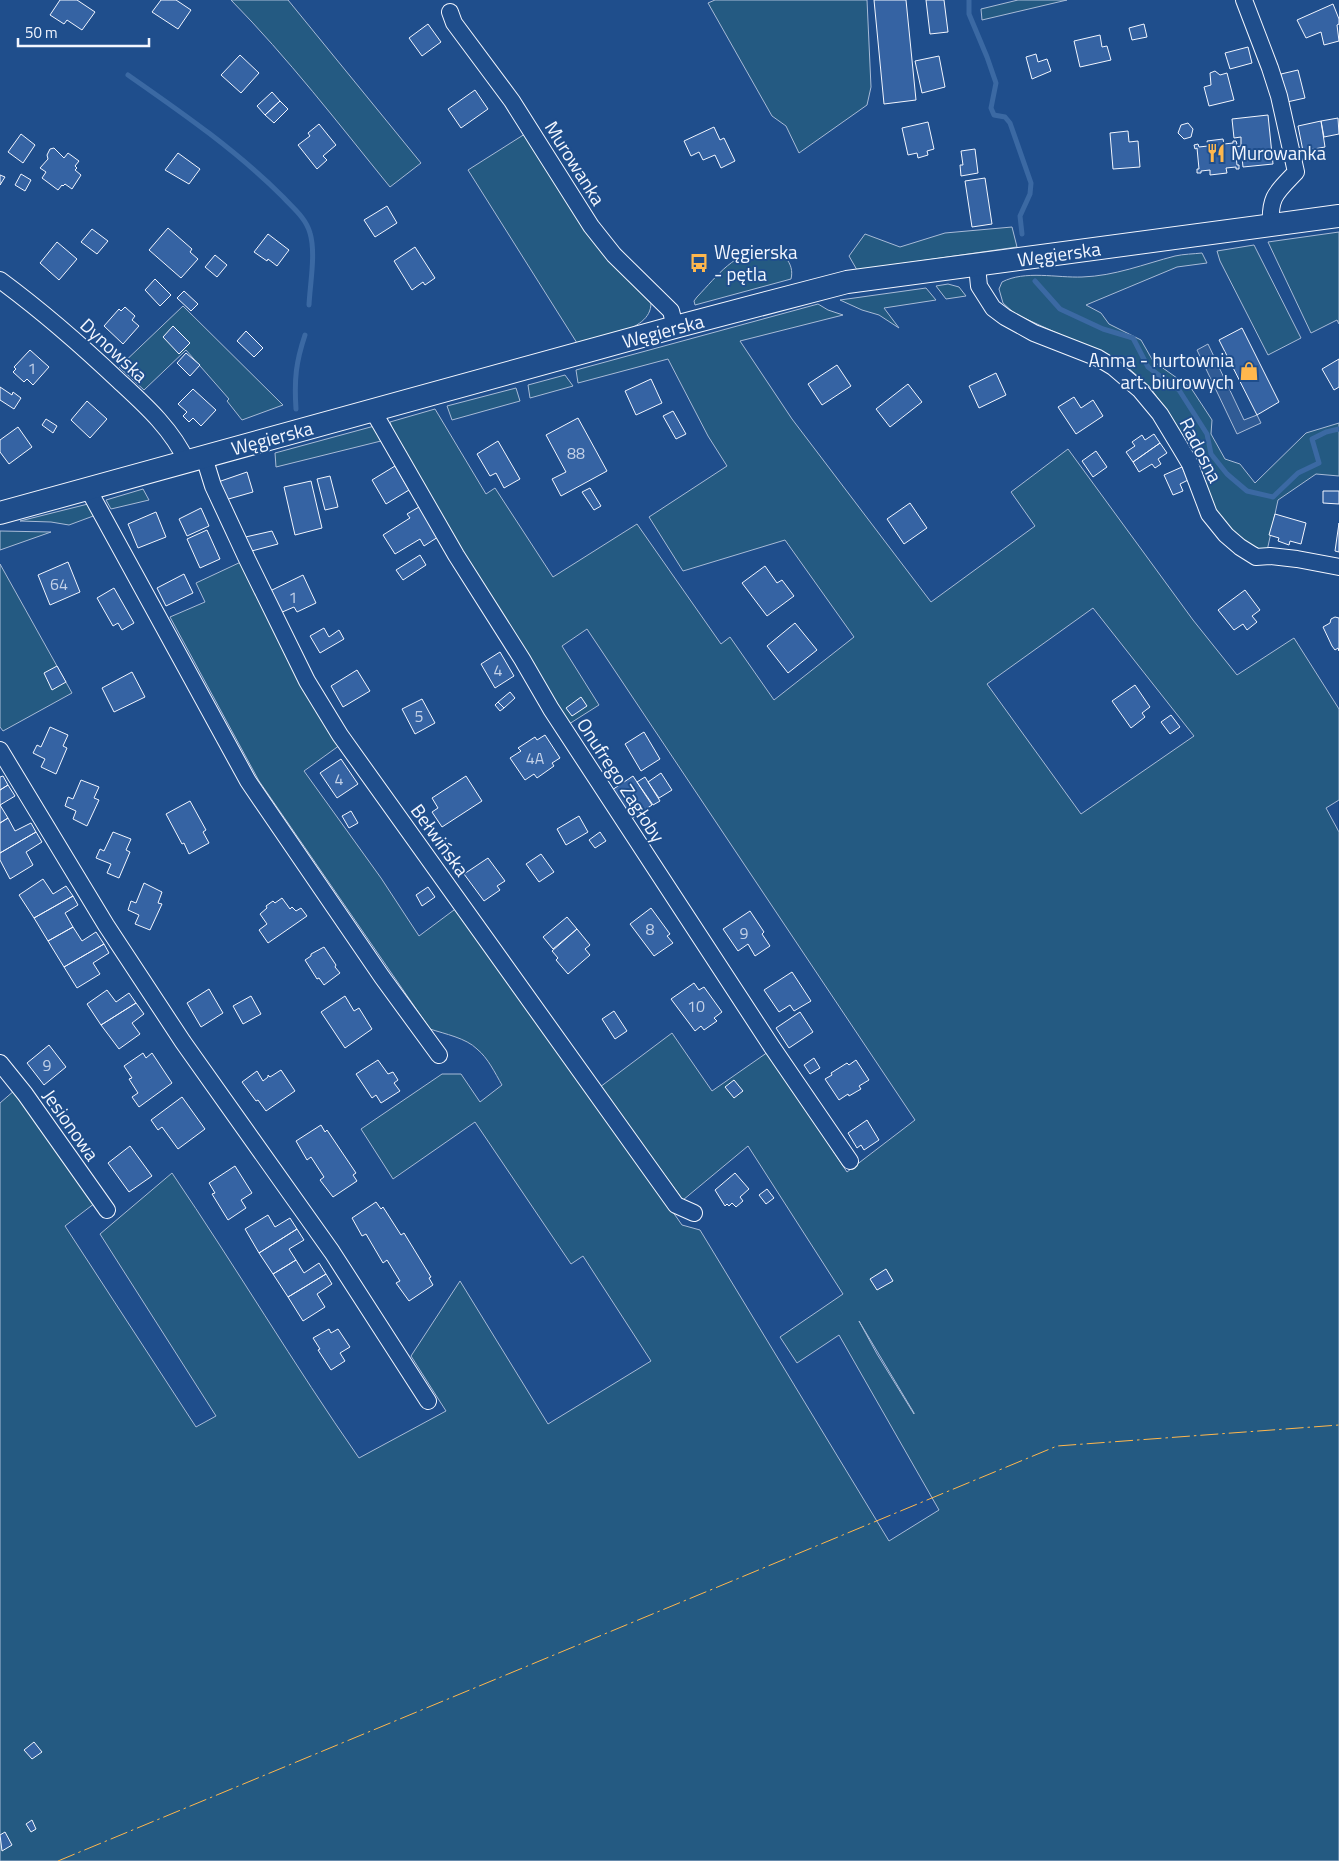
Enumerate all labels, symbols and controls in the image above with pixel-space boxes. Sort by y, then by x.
scale bar [18,15,149,47]
text: 50 m [25,21,58,44]
street label: Murowanka [538,115,613,211]
place label: Murowanka [1231,138,1327,167]
restaurant icon: Murowanka [1205,142,1227,164]
street label: Węgierska [1016,233,1103,274]
place label: Węgierska - pętla [714,237,798,288]
bus stop icon: Węgierska - pętla [688,252,710,274]
street label: Węgierska [619,306,707,355]
street label: Dynowska [74,311,155,389]
place label: Anma - hurtownia art. biurowych [1089,345,1234,396]
house number: 1 [28,356,36,380]
shop icon: Anma - hurtownia art. biurowych [1238,360,1260,382]
street label: Radosna [1173,412,1230,488]
street label: Węgierska [228,413,316,462]
house number: 88 [567,441,585,465]
house number: 64 [50,572,68,596]
house number: 1 [289,585,297,609]
house number: 4 [494,658,503,682]
house number: 5 [415,704,424,728]
street label: Onufrego Zagłoby [570,712,673,848]
house number: 4A [526,746,545,770]
house number: 4 [335,767,344,791]
street label: Bełwińska [404,797,477,882]
house number: 8 [646,917,655,941]
house number: 9 [740,921,749,945]
house number: 10 [687,994,705,1018]
house number: 9 [43,1053,52,1077]
street label: Jesionowa [36,1083,107,1167]

